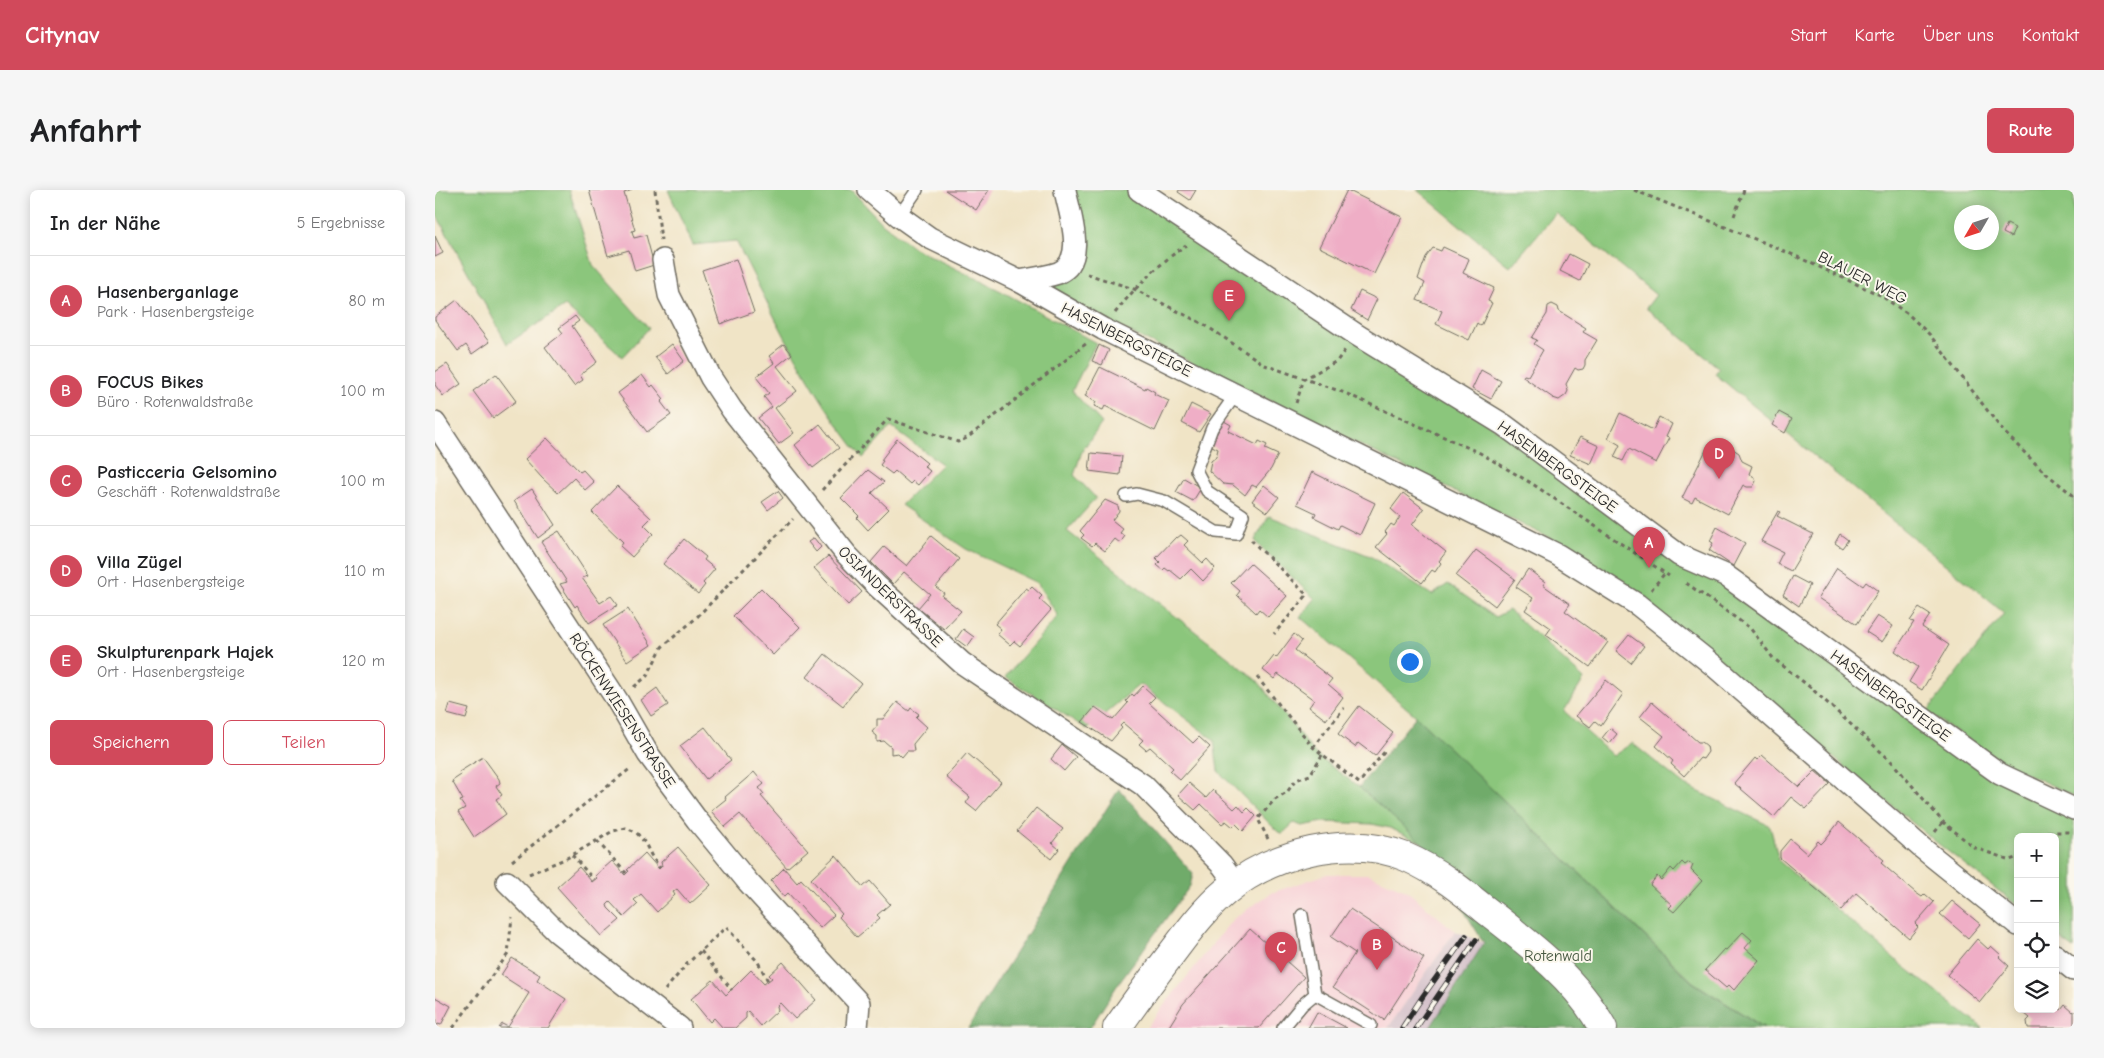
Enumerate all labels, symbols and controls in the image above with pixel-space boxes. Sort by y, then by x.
text: Citynav [25,21,100,49]
text: Start [1790,25,1827,46]
text: Karte [1855,25,1895,46]
text: Über uns [1923,25,1994,46]
text: Kontakt [2022,25,2079,46]
button: Route [1987,108,2074,153]
text: Anfahrt [30,110,141,151]
north arrow [1954,205,1999,250]
text: In der Nähe [50,211,160,235]
text: 5 Ergebnisse [297,214,385,232]
street label: BLAUER WEG [1815,248,1910,308]
pin: E [1213,280,1245,321]
text: Hasenberganlage [97,281,239,303]
text: A [62,292,70,310]
text: 80 m [348,292,385,310]
street label: HASENBERGSTEIGE [1058,299,1195,381]
text: Park · Hasenbergsteige [97,303,254,321]
text: FOCUS Bikes [97,371,203,393]
text: B [61,382,71,400]
text: 100 m [341,382,385,400]
text: Büro · Rotenwaldstraße [97,393,253,411]
street label: HASENBERGSTEIGE [1494,417,1621,517]
pin: D [1703,438,1735,479]
text: Pasticceria Gelsomino [97,461,277,483]
text: C [61,472,71,490]
text: 100 m [341,472,385,490]
text: Geschäft · Rotenwaldstraße [97,483,280,501]
pin: A [1633,527,1665,568]
street label: OSIANDERSTRASSE [834,542,946,651]
text: Villa Zügel [97,551,182,573]
text: D [61,562,71,580]
text: 110 m [344,562,385,580]
text: Ort · Hasenbergsteige [97,573,245,591]
street label: RÖCKENWIESENSTRASSE [565,630,679,792]
text: Skulpturenpark Hajek [97,641,274,663]
street label: HASENBERGSTEIGE [1827,646,1954,746]
your location [1397,649,1423,675]
text: E [61,652,71,670]
text: 120 m [342,652,385,670]
text: Ort · Hasenbergsteige [97,663,245,681]
button: Speichern [50,720,213,765]
button: Teilen [223,720,385,765]
map controls [2014,833,2059,1013]
button: + [2014,833,2059,878]
button: − [2014,878,2059,923]
button: locate [2014,923,2059,968]
pin: B [1361,929,1393,970]
pin: C [1265,932,1297,973]
park label: Rotenwald [1524,947,1592,965]
button: layers [2014,968,2059,1013]

